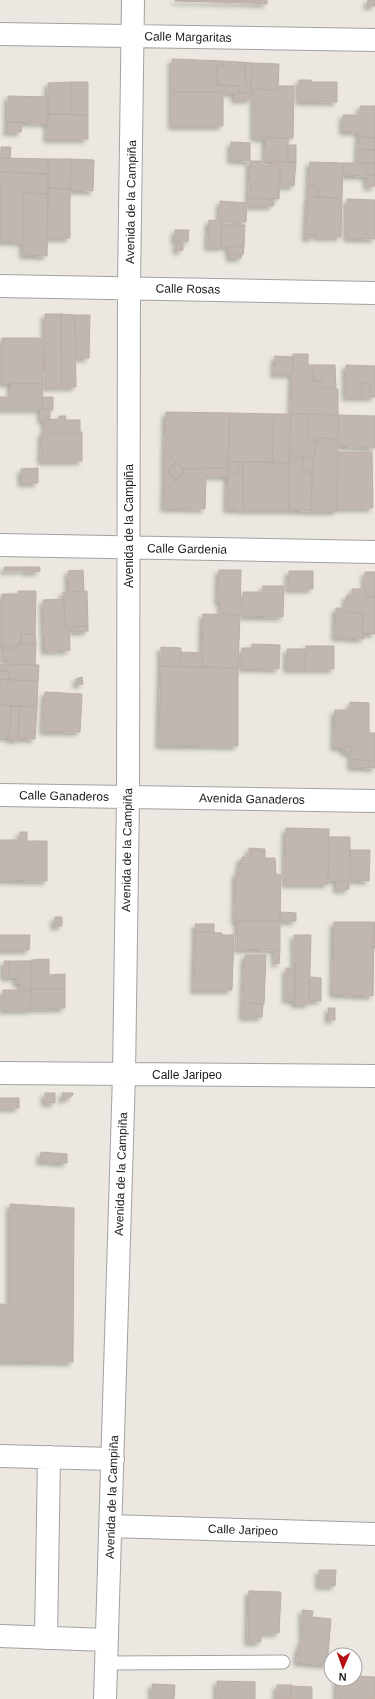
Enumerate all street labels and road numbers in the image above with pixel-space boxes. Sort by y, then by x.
street label: Calle Margaritas [144,29,232,45]
street label: Avenida de la Campiña [123,140,139,264]
street label: Calle Rosas [156,281,220,297]
street label: Avenida de la Campiña [122,464,136,588]
street label: Calle Gardenia [147,541,227,557]
street label: Calle Ganaderos [19,788,109,804]
street label: Avenida de la Campiña [119,788,135,912]
street label: Avenida Ganaderos [199,791,305,807]
street label: Calle Jaripeo [152,1068,222,1082]
street label: Avenida de la Campiña [112,1112,130,1236]
street label: Avenida de la Campiña [103,1435,121,1559]
street label: Calle Jaripeo [208,1522,279,1538]

